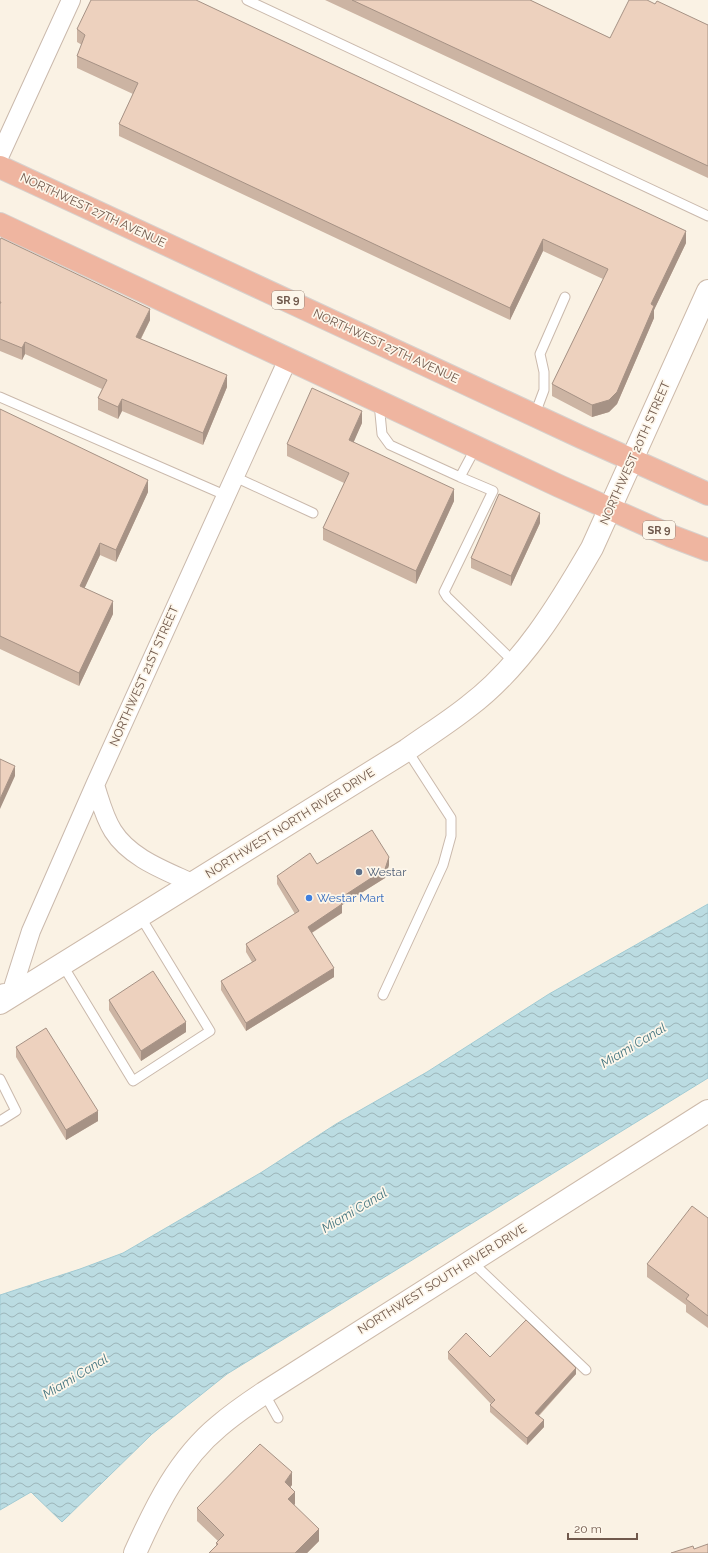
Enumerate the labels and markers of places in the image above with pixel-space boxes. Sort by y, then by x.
place label: Westar [367,865,407,879]
marker: Westar [354,867,364,877]
place label: Westar Mart [317,891,384,905]
marker: Westar Mart [304,893,314,903]

